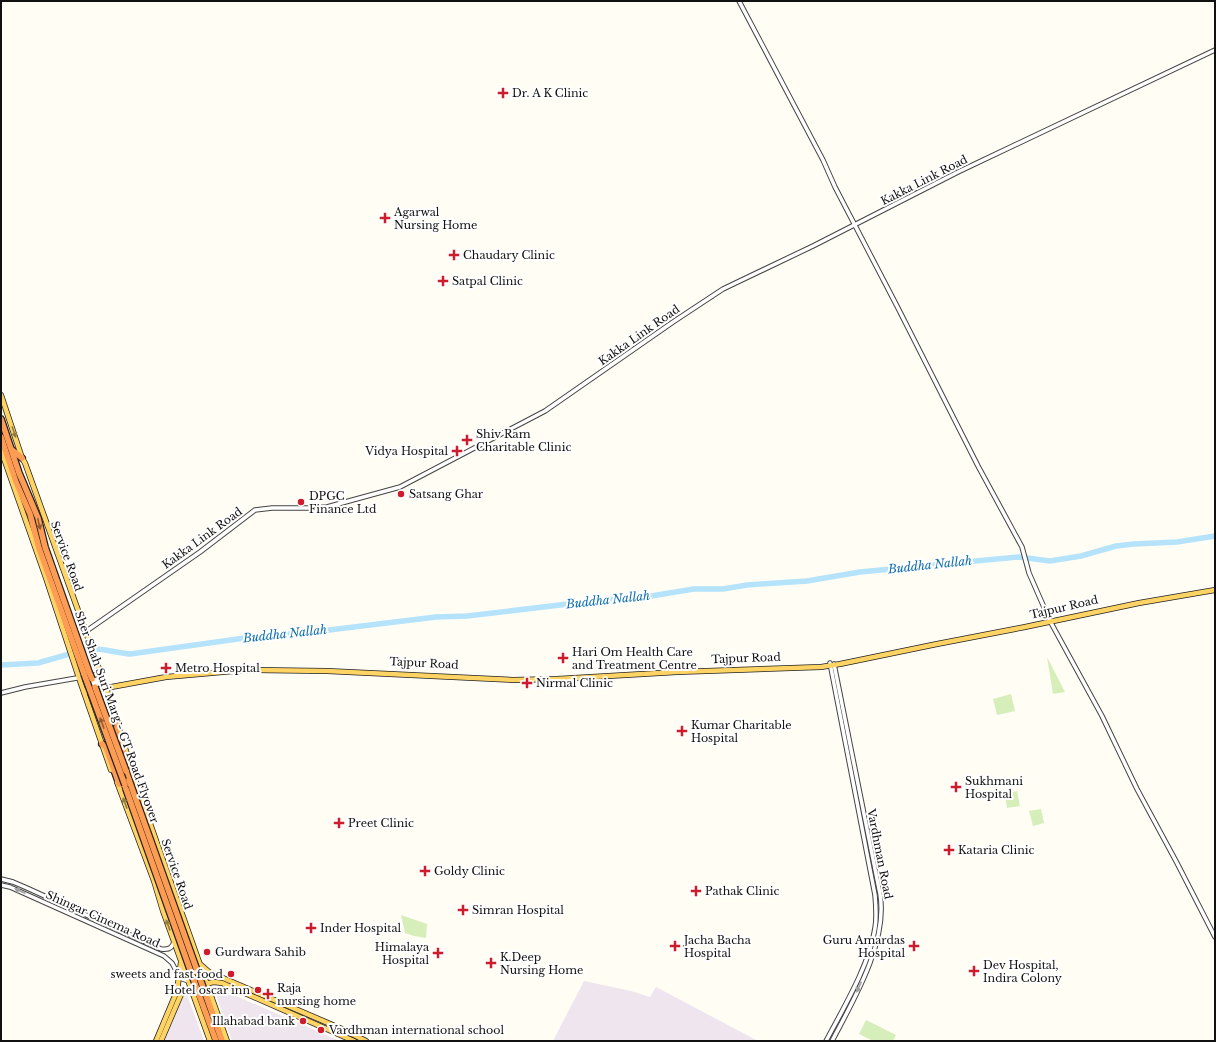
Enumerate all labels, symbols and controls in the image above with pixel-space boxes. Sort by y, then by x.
place label: Dr. A K Clinic [512,86,588,100]
marker: Dr. A K Clinic [497,87,509,99]
street label: Kakka Link Road [878,152,970,208]
place label: Agarwal Nursing Home [393,205,477,232]
marker: Agarwal Nursing Home [379,212,391,224]
place label: Chaudary Clinic [463,248,555,262]
marker: Chaudary Clinic [448,249,460,261]
place label: Satpal Clinic [452,274,523,288]
marker: Satpal Clinic [437,275,449,287]
street label: Kakka Link Road [596,301,683,368]
one-way arrow [11,426,17,438]
place label: Shiv Ram Charitable Clinic [476,427,571,454]
marker: Shiv Ram Charitable Clinic [461,434,473,446]
place label: Vidya Hospital [364,444,448,458]
marker: Vidya Hospital [451,445,463,457]
place label: Satsang Ghar [409,487,484,501]
place label: DPGC Finance Ltd [309,489,377,516]
marker: Satsang Ghar [396,489,406,499]
marker: DPGC Finance Ltd [296,497,306,507]
street label: Kakka Link Road [159,504,245,572]
one-way arrow [36,518,42,530]
street label: Service Road [48,519,86,594]
water label: Buddha Nallah [886,553,973,576]
water label: Buddha Nallah [564,588,651,611]
street label: Tajpur Road [1029,592,1100,622]
street label: Sher Shah Suri Marg - GT Road Flyover [72,609,162,826]
water label: Buddha Nallah [241,622,328,645]
place label: Hari Om Health Care and Treatment Centre [572,645,697,672]
street label: Tajpur Road [711,650,781,666]
marker: Hari Om Health Care and Treatment Centre [557,652,569,664]
street label: Tajpur Road [389,654,460,672]
place label: Metro Hospital [175,661,260,675]
marker: Metro Hospital [160,662,172,674]
place label: Nirmal Clinic [536,676,613,690]
marker: Nirmal Clinic [521,677,533,689]
one-way arrow [98,716,104,728]
place label: Kumar Charitable Hospital [691,718,792,745]
marker: Kumar Charitable Hospital [676,725,688,737]
place label: Sukhmani Hospital [965,774,1023,801]
marker: Sukhmani Hospital [950,781,962,793]
one-way arrow [122,796,128,808]
street label: Vardhman Road [864,807,896,901]
place label: Preet Clinic [348,816,414,830]
marker: Preet Clinic [333,817,345,829]
street label: Service Road [158,837,196,912]
place label: Kataria Clinic [958,843,1035,857]
marker: Kataria Clinic [943,844,955,856]
place label: Goldy Clinic [434,864,505,878]
marker: Goldy Clinic [419,865,431,877]
place label: Pathak Clinic [705,884,780,898]
marker: Pathak Clinic [690,885,702,897]
street label: Shingar Cinema Road [44,887,163,951]
one-way arrow [15,888,26,894]
place label: Simran Hospital [472,903,564,917]
marker: Simran Hospital [457,904,469,916]
one-way arrow [165,919,171,931]
place label: Inder Hospital [320,921,402,935]
marker: Inder Hospital [305,922,317,934]
place label: Jacha Bacha Hospital [682,933,752,960]
place label: Guru Amardas Hospital [823,933,905,960]
place label: Himalaya Hospital [375,940,430,967]
marker: Jacha Bacha Hospital [669,940,681,952]
marker: Guru Amardas Hospital [908,940,920,952]
place label: Gurdwara Sahib [215,945,306,959]
marker: Gurdwara Sahib [202,947,212,957]
marker: Himalaya Hospital [432,947,444,959]
place label: K.Deep Nursing Home [500,950,583,977]
marker: K.Deep Nursing Home [485,957,497,969]
place label: Dev Hospital, Indira Colony [983,958,1062,985]
marker: Dev Hospital, Indira Colony [968,965,980,977]
place label: sweets and fast food [111,967,224,981]
marker: sweets and fast food [226,969,236,979]
place label: Raja nursing home [277,981,356,1008]
one-way arrow [856,981,862,993]
place label: Hotel oscar inn [165,983,250,997]
marker: Hotel oscar inn [253,985,263,995]
marker: Raja nursing home [262,988,274,1000]
place label: Illahabad bank [212,1014,295,1028]
marker: Illahabad bank [298,1016,308,1026]
place label: Vardhman international school [328,1023,504,1037]
marker: Vardhman international school [316,1025,326,1035]

